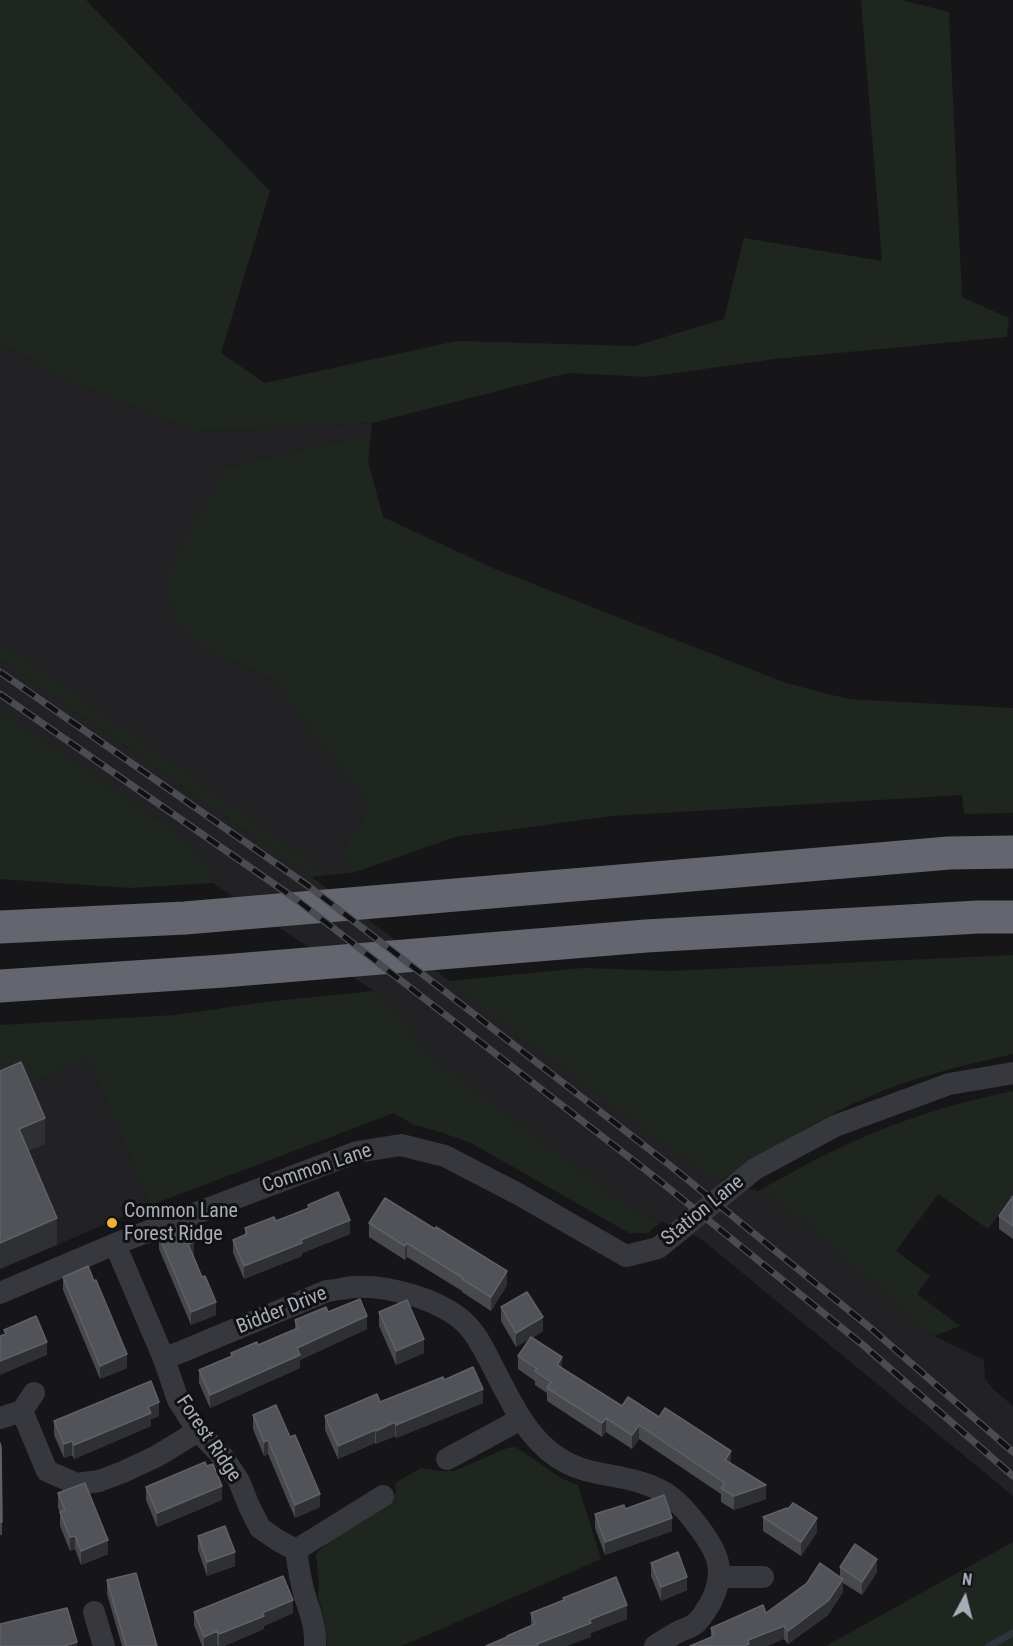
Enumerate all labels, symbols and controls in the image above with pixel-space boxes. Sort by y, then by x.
street label: Common Lane [259,1139,375,1199]
street label: Station Lane [657,1171,749,1251]
place label: Common Lane Forest Ridge [124,1200,238,1247]
marker: Common Lane Forest Ridge [105,1216,119,1230]
street label: Bidder Drive [233,1282,331,1340]
street label: Forest Ridge [170,1391,246,1487]
north arrow [935,1568,995,1628]
text: N [961,1570,973,1590]

